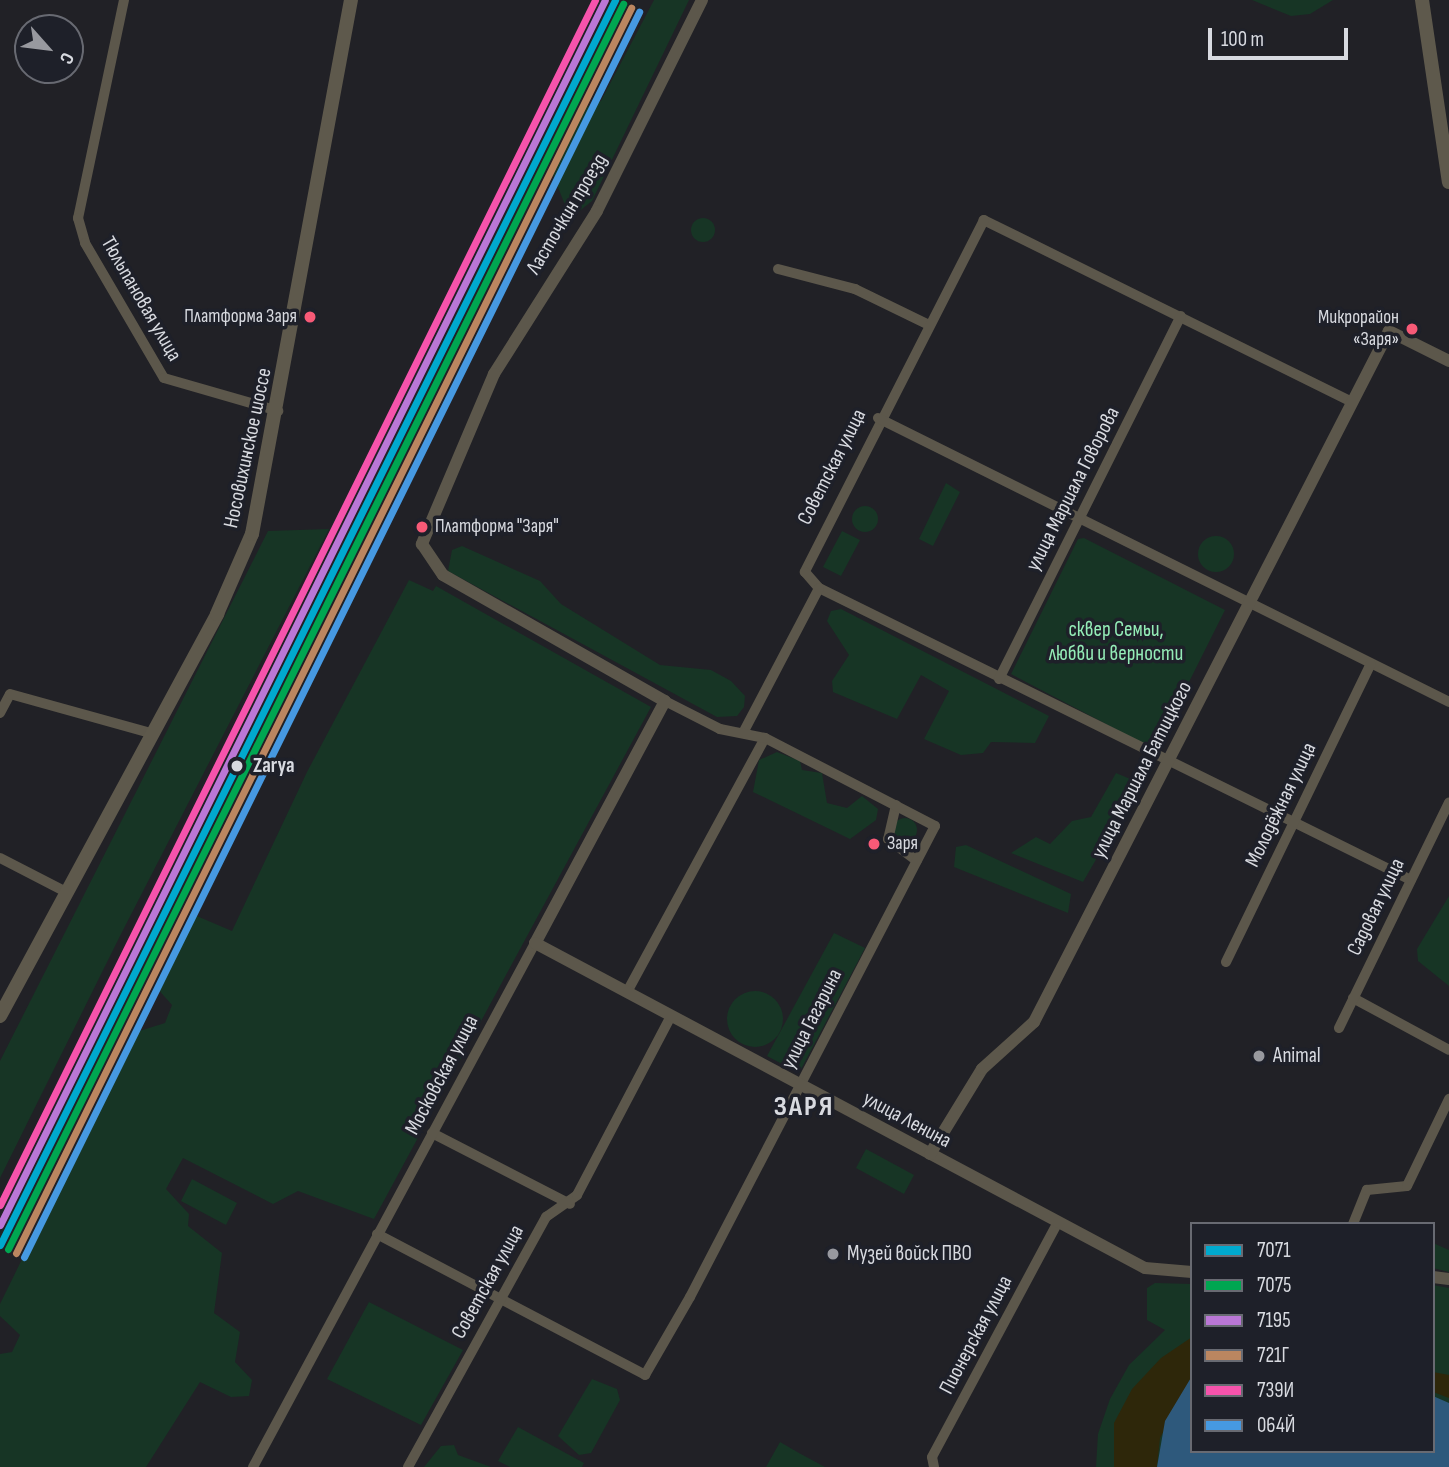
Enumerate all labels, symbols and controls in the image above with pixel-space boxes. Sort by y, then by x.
north arrow [14,14,84,84]
scale bar [1211,14,1351,58]
text: 100 m [1221,27,1264,52]
text: С [54,48,79,68]
street label: Ласточкин проезд [521,149,613,279]
street label: Тюльпановая улица [95,232,187,366]
place label: Платформа Заря [184,306,297,328]
place label: Микрорайон «Заря» [1318,307,1399,351]
marker: Платформа Заря [303,310,317,324]
marker: Микрорайон «Заря» [1405,322,1419,336]
street label: Носовихинское шоссе [219,366,277,530]
street label: улица Маршала Говорова [1021,403,1125,575]
street label: Советская улица [792,405,872,529]
place label: Платформа "Заря" [435,516,559,538]
marker: Платформа "Заря" [415,520,429,534]
park label: сквер Семьи, любви и верности [1049,617,1183,667]
street label: улица Маршала Батицкого [1086,677,1198,863]
street label: Молодёжная улица [1240,739,1322,871]
place label: Zarya [253,753,295,779]
marker: Zarya [227,756,247,776]
place label: Заря [887,833,918,855]
marker: Заря [867,837,881,851]
street label: Садовая улица [1342,854,1410,960]
street label: улица Гагарина [776,965,848,1073]
street label: Московская улица [400,1011,484,1139]
place label: Animal [1273,1043,1321,1069]
marker: Animal [1251,1048,1267,1064]
street label: улица Ленина [859,1086,955,1154]
district label: ЗАРЯ [774,1090,834,1124]
street label: Советская улица [446,1221,530,1343]
legend [1190,1222,1435,1453]
text: 7071 [1257,1238,1291,1263]
place label: Музей войск ПВО [847,1241,972,1267]
marker: Музей войск ПВО [825,1246,841,1262]
street label: Пионерская улица [934,1271,1018,1399]
text: 7075 [1257,1273,1291,1298]
text: 7195 [1257,1308,1291,1333]
text: 721Г [1257,1343,1289,1368]
text: 739И [1257,1378,1294,1403]
text: 064Й [1257,1413,1295,1438]

